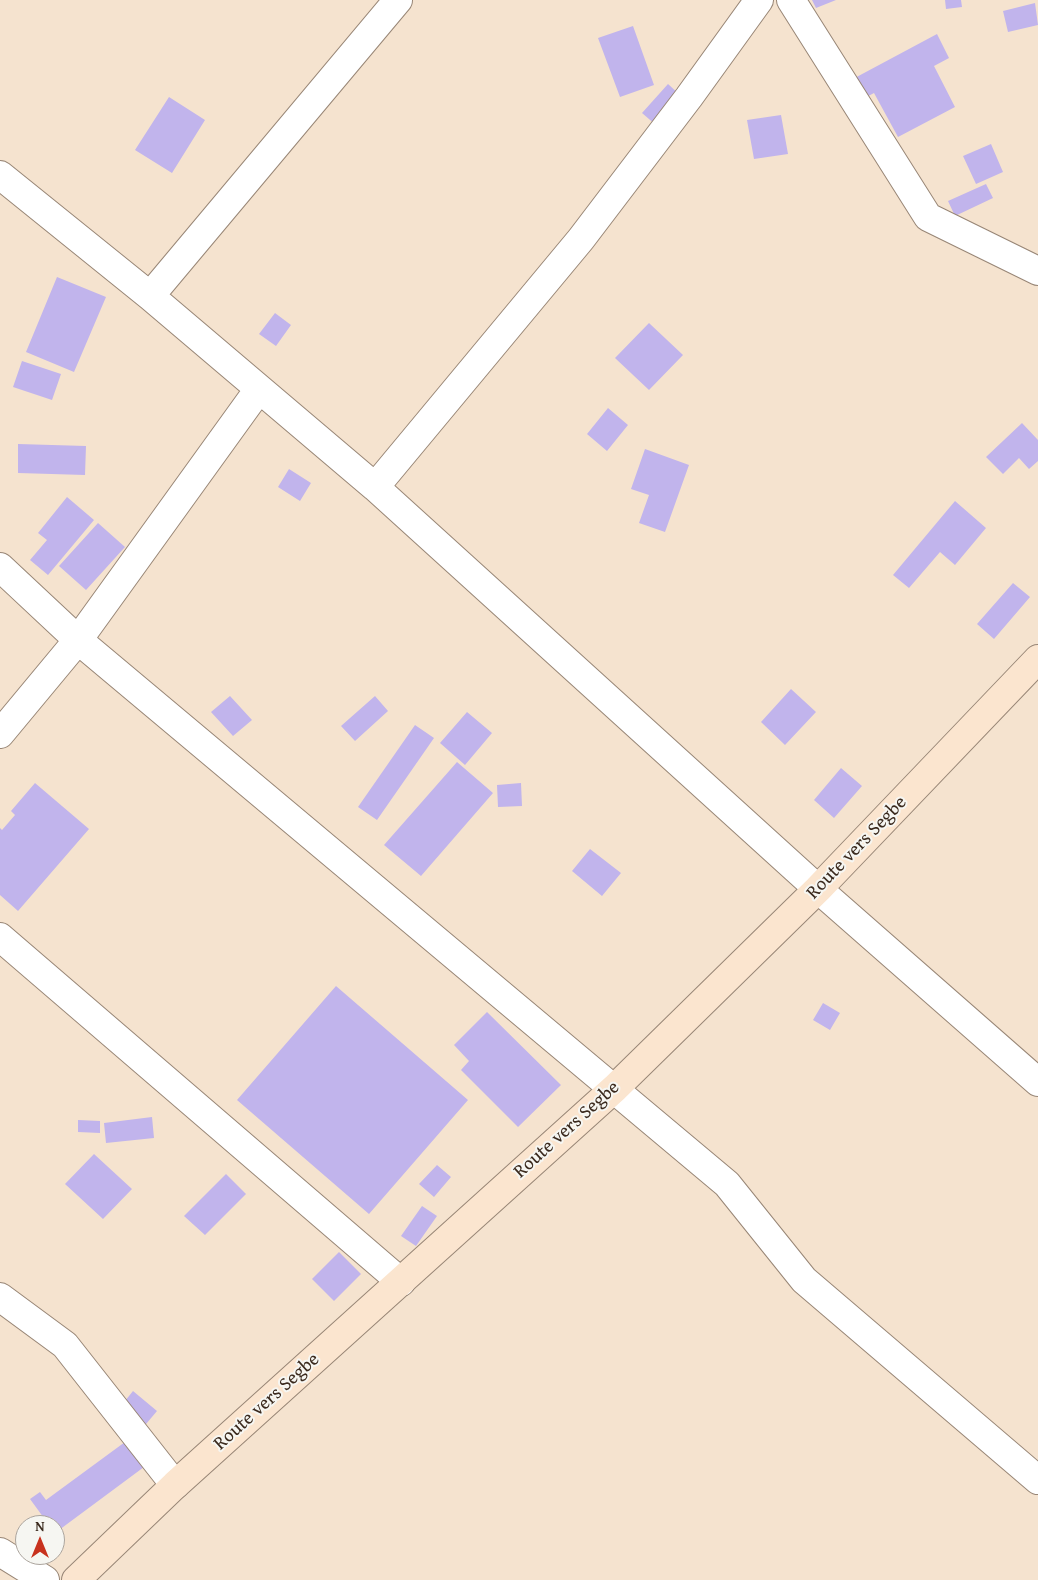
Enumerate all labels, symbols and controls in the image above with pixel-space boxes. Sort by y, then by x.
street label: Route vers Segbe [802,792,912,904]
street label: Route vers Segbe [509,1076,625,1184]
street label: Route vers Segbe [209,1348,325,1456]
north arrow [15,1515,65,1565]
text: N [35,1516,45,1536]

